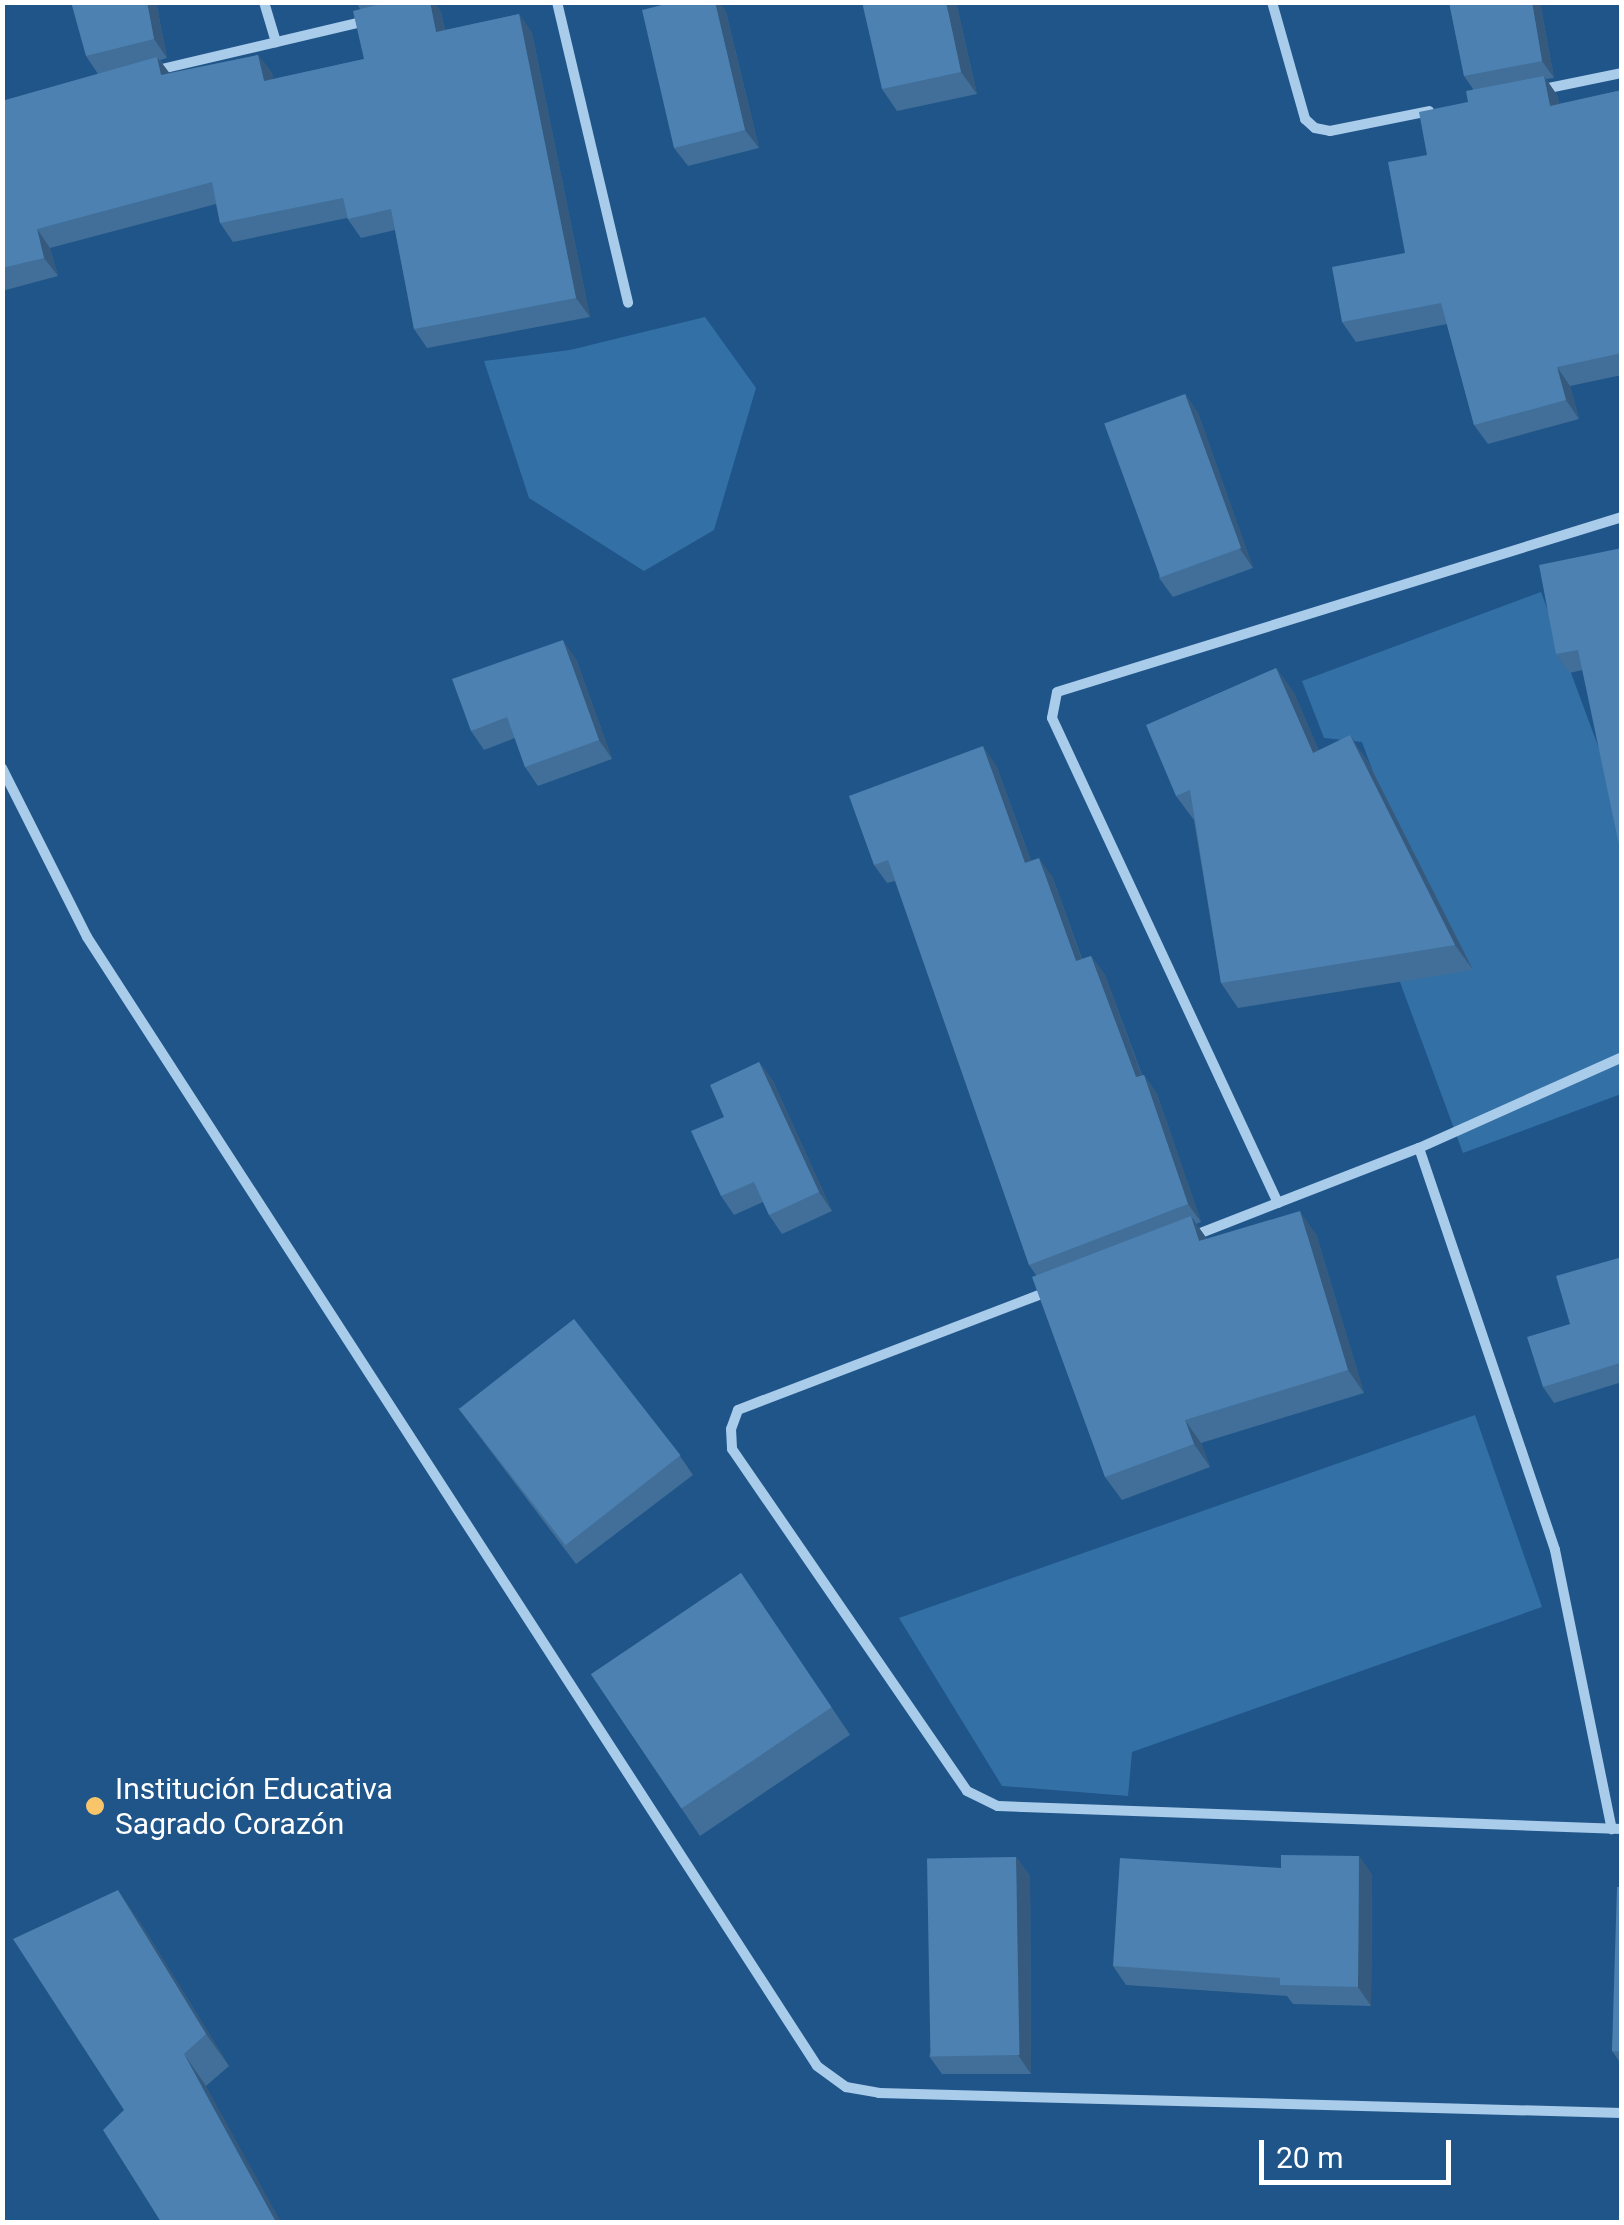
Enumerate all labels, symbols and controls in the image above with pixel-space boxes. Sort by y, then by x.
place label: Institución Educativa Sagrado Corazón [115,1771,393,1842]
marker: Institución Educativa Sagrado Corazón [84,1795,106,1817]
scale bar [1264,2120,1456,2182]
text: 20 m [1276,2140,1343,2175]

